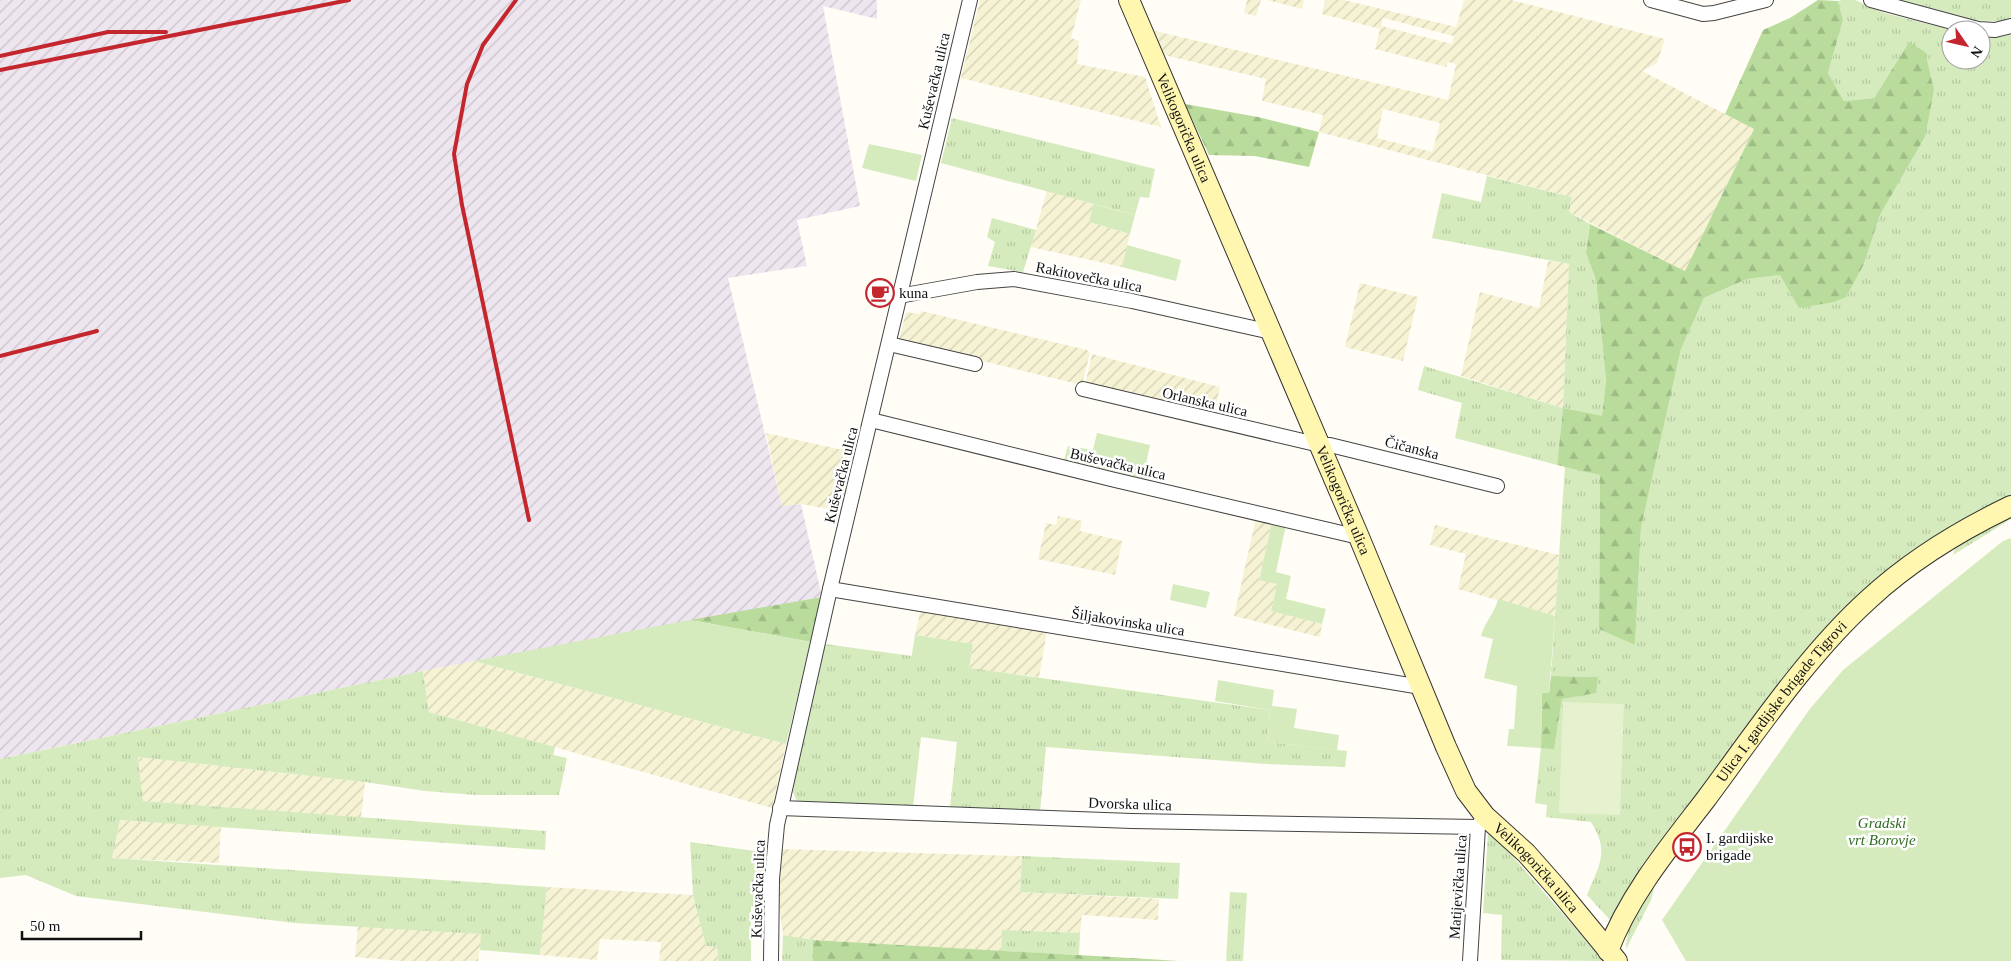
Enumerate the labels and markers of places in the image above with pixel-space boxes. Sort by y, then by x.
cafe icon: kuna [865,278,895,308]
place label: kuna [899,285,929,301]
place label: I. gardijske brigade [1706,830,1774,863]
bus stop icon: I. gardijske brigade [1672,832,1702,862]

